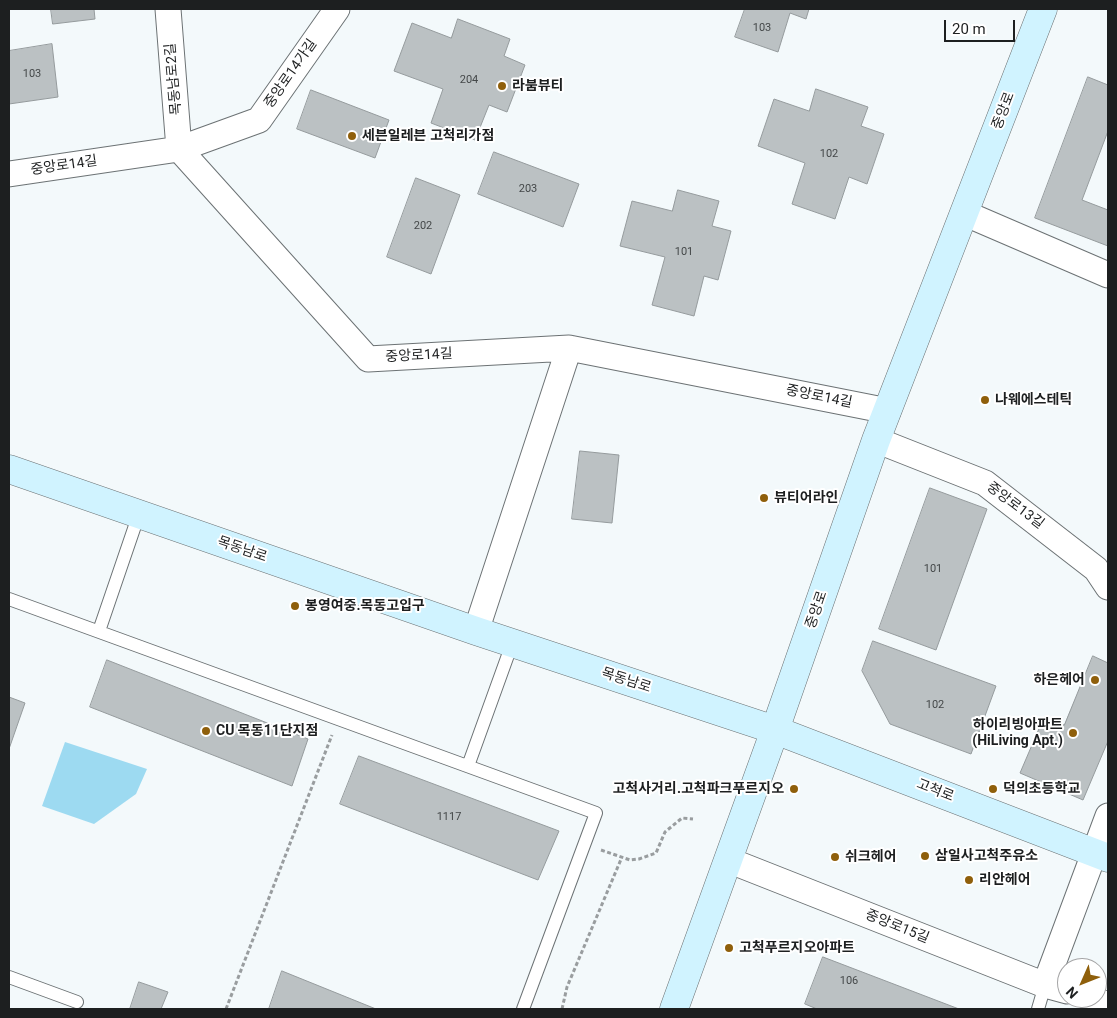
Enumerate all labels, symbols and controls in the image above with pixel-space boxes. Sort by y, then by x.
scale bar [947,10,1018,42]
text: 20 m [952,20,986,38]
house number: 103 [753,21,771,35]
street label: 중앙로14가길 [261,36,321,112]
street label: 목동남로2길 [162,42,186,116]
house number: 103 [23,67,41,81]
house number: 204 [460,73,478,87]
place label: 라붐뷰티 [512,78,564,94]
marker: 라붐뷰티 [496,80,508,92]
street label: 중앙로 [989,90,1019,132]
place label: 세븐일레븐 고척리가점 [362,128,494,144]
marker: 세븐일레븐 고척리가점 [346,130,358,142]
house number: 102 [820,147,838,161]
street label: 중앙로14길 [30,153,98,179]
house number: 203 [519,182,537,196]
house number: 202 [414,219,432,233]
house number: 101 [675,245,693,259]
street label: 중앙로14길 [385,346,453,366]
street label: 중앙로14길 [784,382,854,412]
place label: 나웨에스테틱 [995,392,1072,408]
marker: 나웨에스테틱 [979,394,991,406]
street label: 중앙로13길 [983,479,1047,533]
place label: 뷰티어라인 [774,490,838,506]
marker: 뷰티어라인 [758,492,770,504]
street label: 목동남로 [215,534,269,566]
house number: 101 [924,562,942,576]
street label: 중앙로 [803,589,831,631]
place label: 봉영여중.목동고입구 [305,598,425,614]
marker: 봉영여중.목동고입구 [289,600,301,612]
street label: 목동남로 [599,665,653,697]
place label: 하은헤어 [1033,672,1085,688]
marker: 하은헤어 [1089,674,1101,686]
house number: 102 [926,698,944,712]
place label: 하이리빙아파트 (HiLiving Apt.) [972,717,1063,750]
place label: CU 목동11단지점 [216,723,318,739]
marker: CU 목동11단지점 [200,725,212,737]
marker: 하이리빙아파트 (HiLiving Apt.) [1067,727,1079,739]
street label: 고척로 [914,776,956,806]
place label: 고척사거리.고척파크푸르지오 [612,781,784,797]
place label: 덕의초등학교 [1003,781,1080,797]
marker: 고척사거리.고척파크푸르지오 [788,783,800,795]
marker: 덕의초등학교 [987,783,999,795]
house number: 1117 [437,810,461,824]
place label: 삼일사고척주유소 [935,848,1038,864]
place label: 쉬크헤어 [845,849,897,865]
marker: 삼일사고척주유소 [919,850,931,862]
marker: 쉬크헤어 [829,851,841,863]
place label: 리안헤어 [979,872,1031,888]
marker: 리안헤어 [963,874,975,886]
street label: 중앙로15길 [863,907,931,947]
place label: 고척푸르지오아파트 [739,940,855,956]
marker: 고척푸르지오아파트 [723,942,735,954]
north arrow [1057,958,1107,1008]
house number: 106 [840,974,858,988]
text: N [1063,984,1081,1002]

